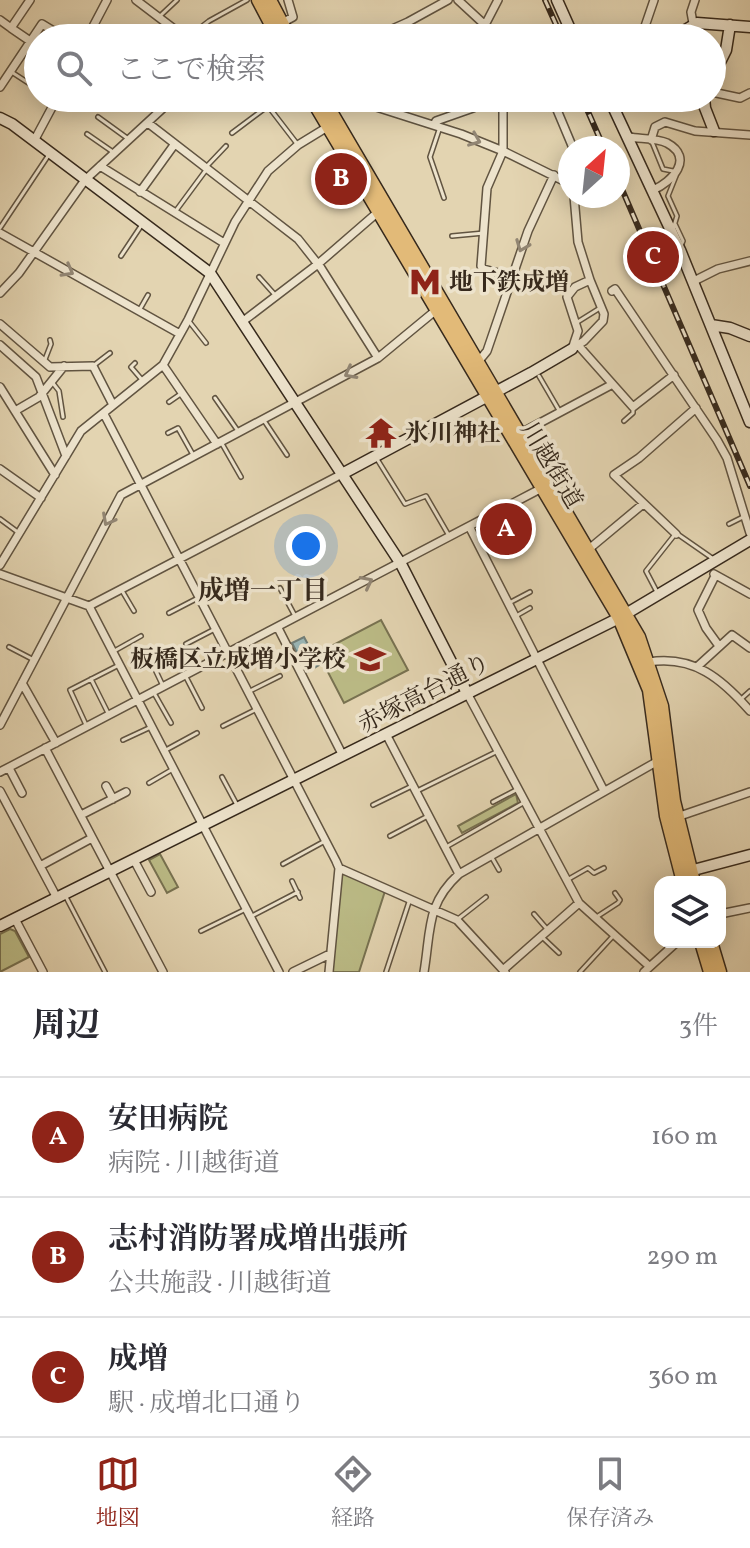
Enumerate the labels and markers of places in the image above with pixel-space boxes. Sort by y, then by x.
pin: B [315,149,367,209]
pin: C [627,227,679,287]
metro station icon: 地下鉄成増 [408,265,442,299]
place label: 地下鉄成増 [449,267,569,301]
temple icon: 氷川神社 [364,416,398,450]
place label: 氷川神社 [405,418,501,452]
pin: A [480,499,532,559]
school or university icon: 板橋区立成増小学校 [353,642,387,676]
place label: 板橋区立成増小学校 [130,644,346,678]

